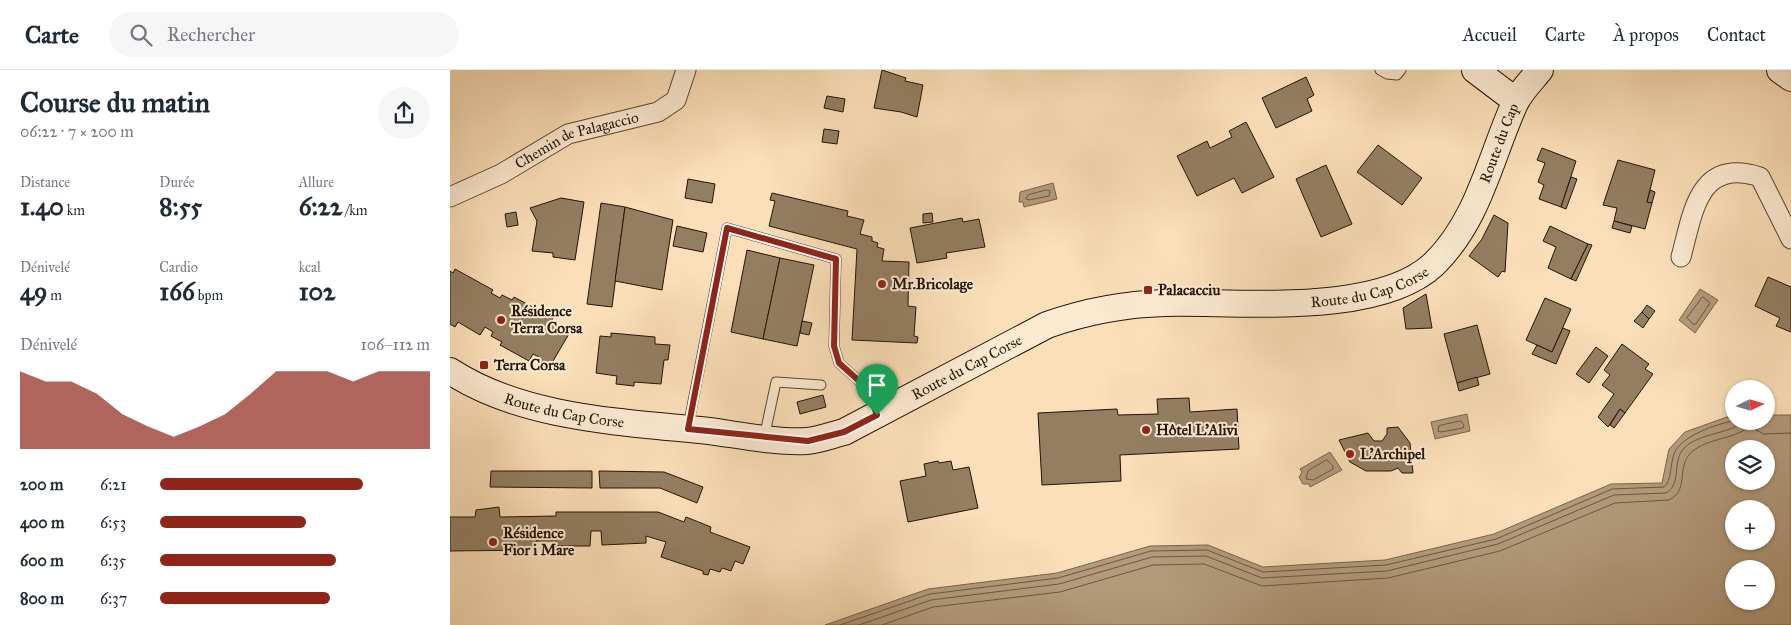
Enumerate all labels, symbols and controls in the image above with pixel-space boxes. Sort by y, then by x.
search box [109,12,459,57]
text: Carte [25,20,79,50]
icon: search [127,21,155,49]
text: Rechercher [167,23,255,46]
text: Accueil [1463,24,1517,46]
text: Carte [1545,24,1585,46]
text: À propos [1613,24,1679,46]
text: Contact [1707,24,1766,46]
text: Course du matin [20,85,210,120]
button: share [378,87,430,139]
street label: Route du Cap [1476,101,1523,186]
street label: Chemin de Palagaccio [512,108,641,173]
text: 06:22 · 7 × 200 m [20,122,134,141]
text: Distance [20,174,70,191]
text: Durée [159,174,195,191]
text: Allure [299,174,334,191]
text: 1.40 [20,191,64,222]
text: 8:55 [159,191,202,222]
text: 6:22 [299,191,342,222]
text: km [64,202,85,219]
text: /km [342,202,367,219]
text: Dénivelé [20,259,70,276]
text: Cardio [159,259,198,276]
text: kcal [299,259,321,276]
street label: Route du Cap Corse [1310,263,1432,311]
place label: Mr.Bricolage [892,275,974,294]
text: 49 [20,276,47,307]
text: 166 [159,276,195,307]
text: 102 [299,276,335,307]
marker: Mr.Bricolage [876,278,888,290]
place label: Palacacciu [1158,281,1220,299]
marker: Palacacciu [1142,284,1154,296]
text: m [47,287,62,304]
text: bpm [195,287,223,304]
place label: Résidence Terra Corsa [510,302,583,337]
marker: Résidence Terra Corsa [495,314,507,326]
street label: Route du Cap Corse [908,331,1025,404]
text: Dénivelé [20,335,77,354]
text: 106–112 m [360,335,430,354]
place label: Terra Corsa [493,356,566,374]
marker: Terra Corsa [478,359,490,371]
pin [856,364,898,415]
icon: arrive [863,371,891,399]
north arrow [1725,380,1775,430]
map controls [1725,380,1775,610]
street label: Route du Cap Corse [502,389,625,431]
place label: Hôtel L'Alivi [1156,421,1239,439]
marker: Hôtel L'Alivi [1140,424,1152,436]
button: layers [1725,440,1775,490]
place label: L'Archipel [1360,445,1426,464]
marker: L'Archipel [1344,448,1356,460]
text: 200 m [20,475,63,494]
text: 6:21 [100,475,126,494]
button: + [1725,500,1775,550]
text: 400 m [20,513,64,532]
text: 6:53 [100,513,126,532]
place label: Résidence Fior i Mare [503,524,575,559]
marker: Résidence Fior i Mare [487,536,499,548]
text: 600 m [20,551,64,570]
text: 6:35 [100,551,126,570]
button: − [1725,560,1775,610]
text: 800 m [20,589,64,608]
text: 6:37 [100,589,127,608]

